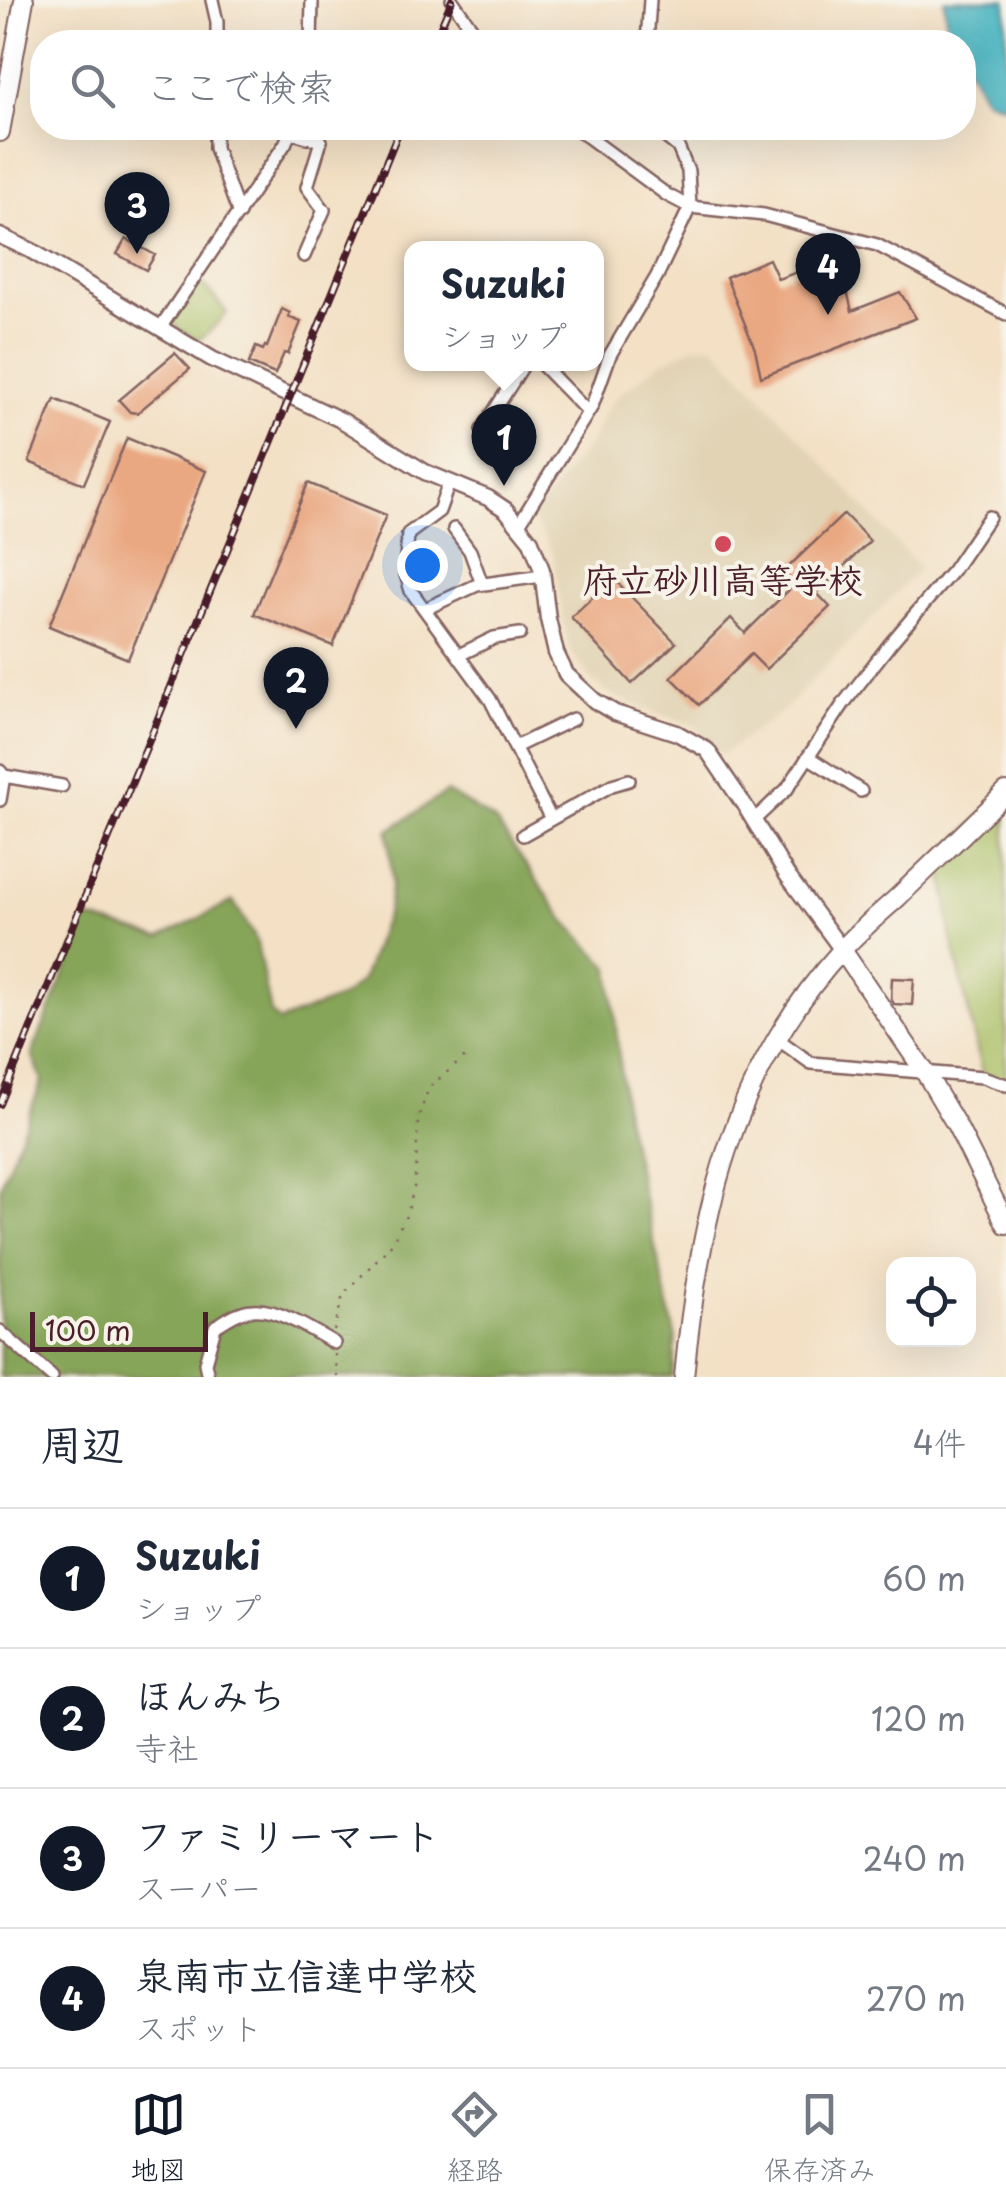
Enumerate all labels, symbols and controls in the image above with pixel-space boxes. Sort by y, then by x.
search box [30,30,976,140]
text: ここで検索 [145,57,335,114]
icon: search [65,58,120,113]
pin: 3 [104,172,170,254]
pin: 4 [796,232,860,315]
popup [404,241,604,371]
text: Suzuki [441,254,566,311]
text: ショップ [441,311,567,359]
pin: 1 [472,404,536,486]
marker: 府立砂川高等学校 [712,533,734,555]
your location [397,540,448,591]
place label: 府立砂川高等学校 [583,552,863,605]
pin: 2 [264,646,328,729]
map controls [886,1257,976,1347]
button: locate [886,1257,976,1347]
scale bar [30,1307,208,1352]
text: 100 m [45,1308,131,1351]
text: 周辺 [40,1411,124,1474]
text: 4件 [913,1418,966,1466]
text: Suzuki [135,1526,261,1583]
text: 1 [65,1554,80,1602]
text: 60 m [882,1554,966,1602]
text: ショップ [135,1583,262,1631]
text: ほんみち [135,1666,286,1723]
text: 2 [61,1694,84,1742]
text: 120 m [871,1694,966,1742]
text: 寺社 [135,1723,199,1771]
text: ファミリーマート [135,1806,441,1863]
text: 3 [62,1834,83,1882]
text: 240 m [863,1834,966,1882]
text: スーパー [135,1863,262,1911]
text: 泉南市立信達中学校 [135,1946,477,2003]
text: 4 [62,1974,83,2022]
text: 270 m [866,1974,966,2022]
text: スポット [135,2003,263,2051]
tab: 地図 [130,2087,186,2190]
tab: 経路 [447,2087,503,2190]
tab: 保存済み [764,2087,876,2190]

